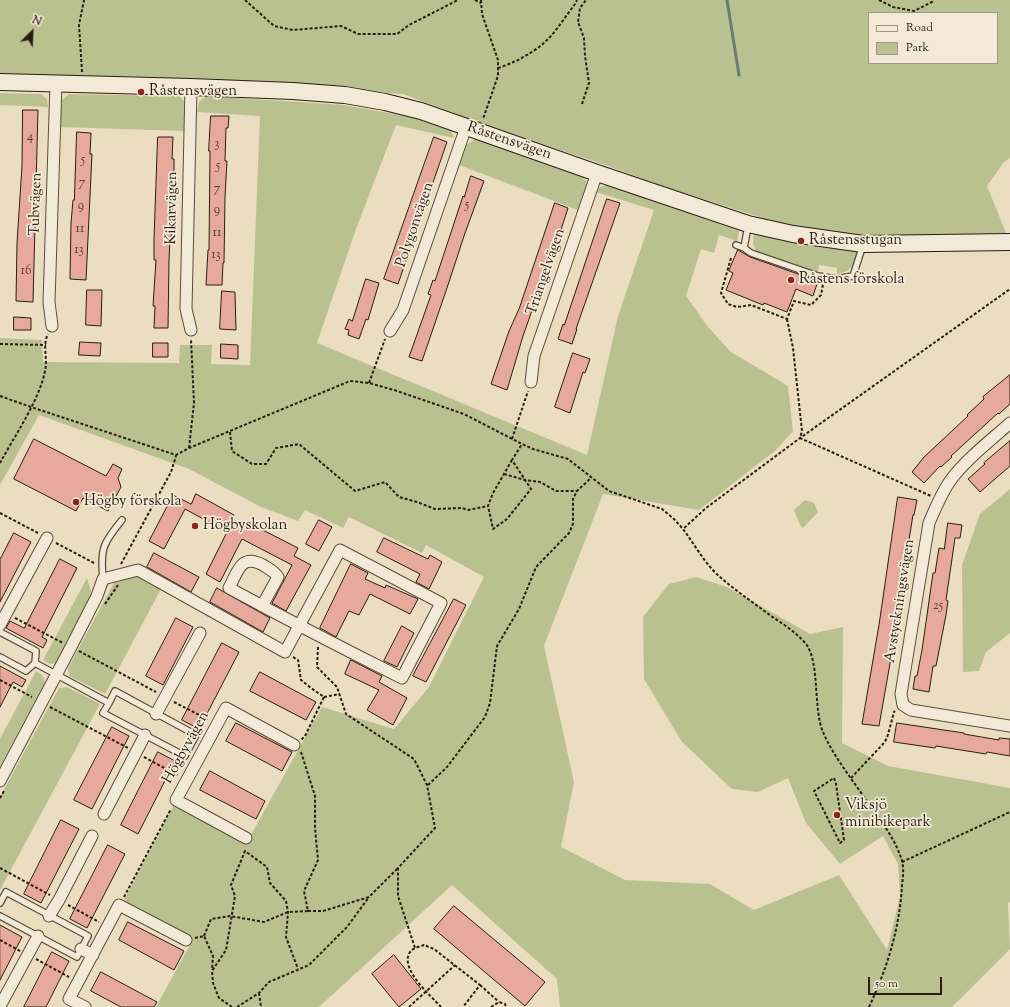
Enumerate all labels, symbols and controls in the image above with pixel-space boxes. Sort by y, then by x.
north arrow [12,12,52,52]
text: N [30,12,44,30]
legend [868,12,998,64]
text: Road [906,19,933,37]
text: Park [906,39,929,57]
place label: Råstensvägen [149,83,237,101]
marker: Råstensvägen [136,87,146,97]
street label: Råstensvägen [464,119,554,165]
house number: 4 [27,130,33,146]
house number: 3 [214,137,220,153]
house number: 5 [81,153,85,169]
house number: 5 [216,159,220,175]
street label: Kikarvägen [163,171,183,245]
street label: Tubvägen [27,172,47,236]
house number: 7 [79,176,85,192]
street label: Polygonvägen [393,180,439,270]
house number: 7 [214,182,220,198]
house number: 5 [465,198,469,214]
house number: 9 [78,199,84,215]
house number: 9 [214,203,220,219]
house number: 11 [76,222,84,238]
house number: 11 [213,226,221,242]
street label: Triangelvägen [524,226,570,318]
place label: Råstensstugan [809,232,902,250]
marker: Råstensstugan [796,236,806,246]
house number: 13 [74,243,84,259]
house number: 13 [211,248,221,264]
house number: 16 [21,264,31,280]
place label: Råstens förskola [799,271,904,289]
marker: Råstens förskola [786,275,796,285]
place label: Högby förskola [84,493,181,511]
marker: Högby förskola [71,497,81,507]
place label: Högbyskolan [203,517,287,535]
marker: Högbyskolan [190,521,200,531]
street label: Avstyckningsvägen [882,538,920,664]
house number: 25 [933,599,943,615]
street label: Högbyvägen [160,709,214,787]
place label: Viksjö minibikepark [845,797,931,832]
marker: Viksjö minibikepark [832,810,842,820]
scale bar [870,969,944,995]
text: 50 m [875,975,898,993]

